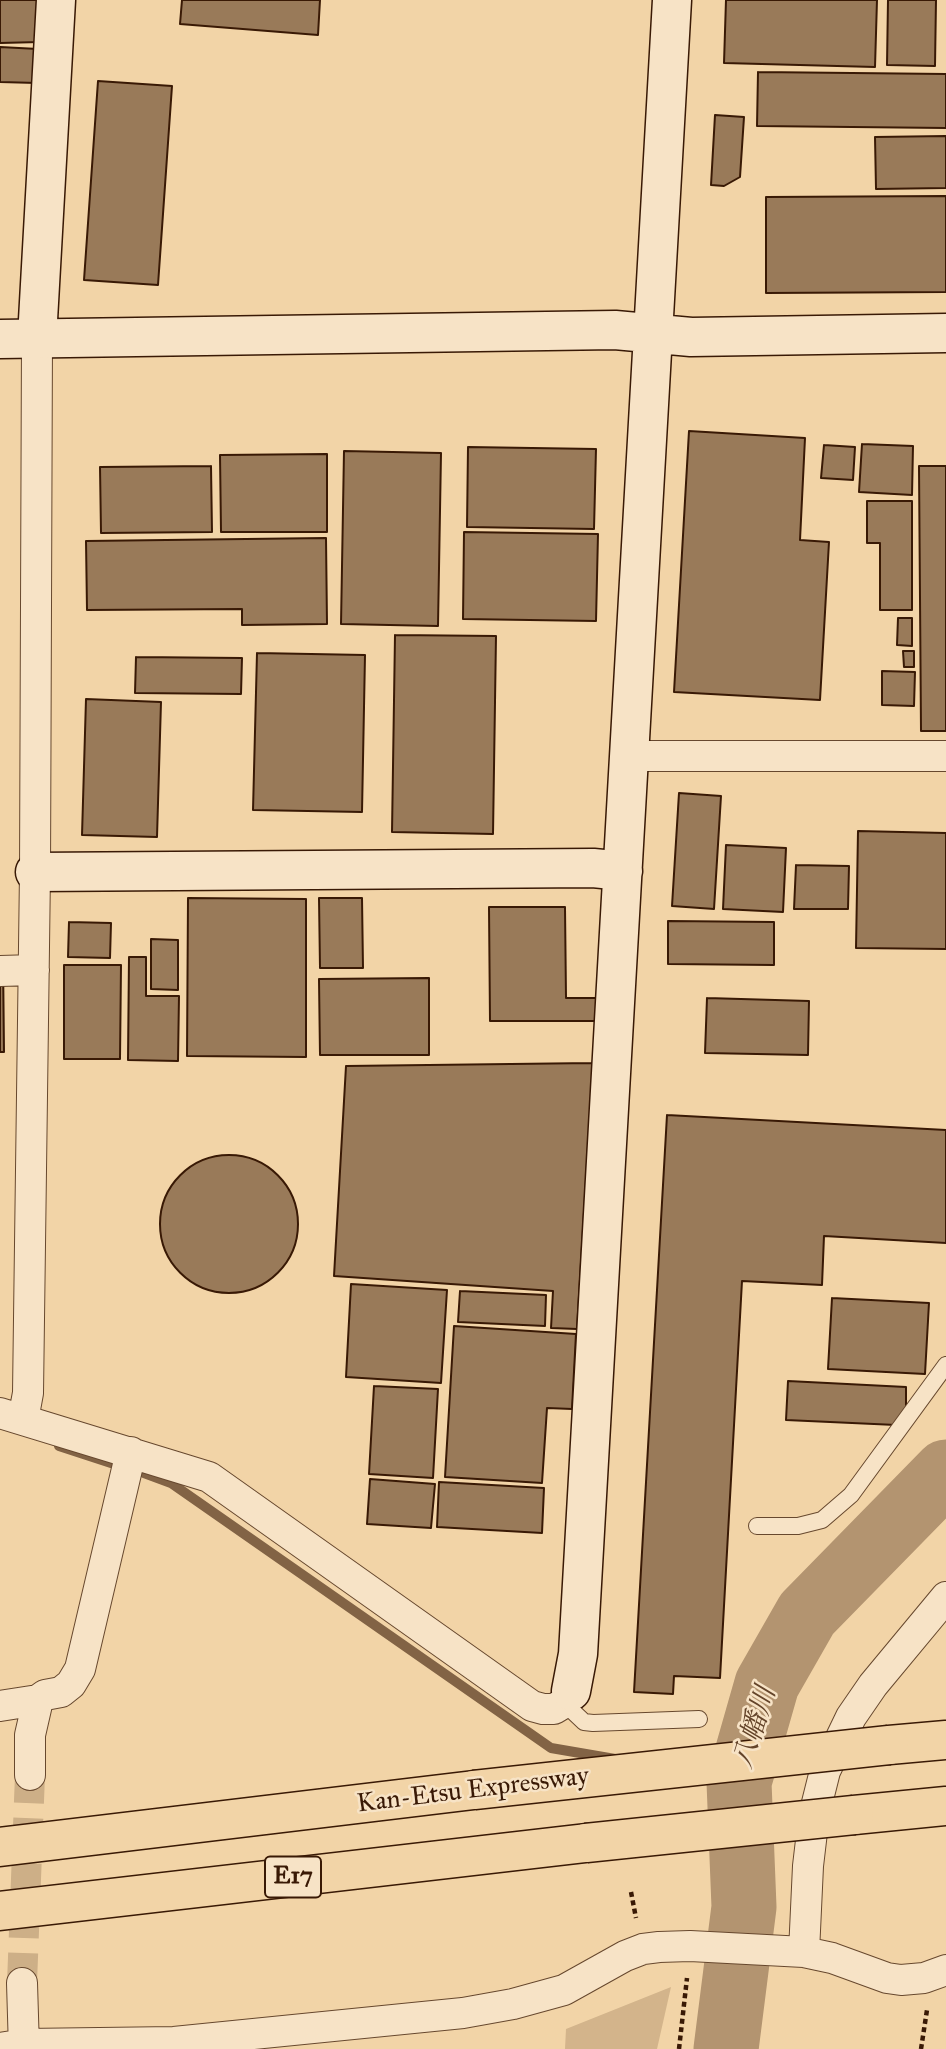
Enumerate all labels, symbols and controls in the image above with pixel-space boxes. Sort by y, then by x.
water label: 八幡川 [728,1683,784,1773]
street label: Kan-Etsu Expressway [355,1761,591,1821]
road number: E17 [265,1856,321,1898]

